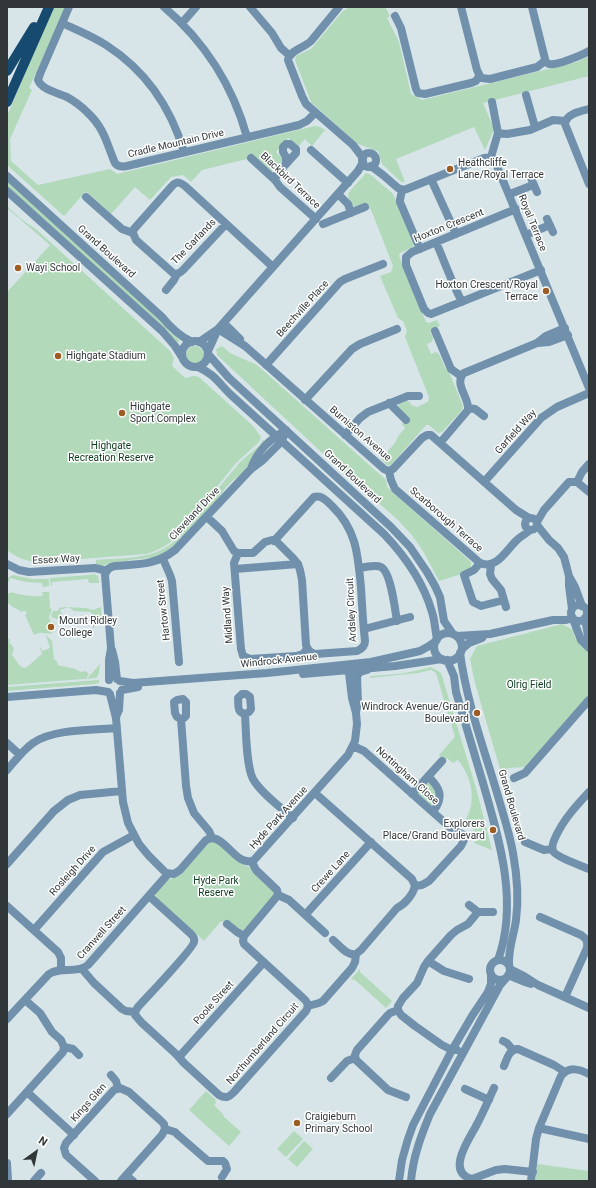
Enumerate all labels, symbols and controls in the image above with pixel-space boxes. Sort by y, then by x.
street label: Cradle Mountain Drive [127,127,225,161]
street label: Blackbird Terrace [258,150,322,212]
place label: Heathcliffe Lane/Royal Terrace [458,157,544,180]
marker: Heathcliffe Lane/Royal Terrace [445,164,455,174]
street label: Royal Terrace [515,193,549,253]
street label: Hoxton Crescent [412,207,486,245]
street label: The Garlands [169,217,219,267]
street label: Grand Boulevard [75,223,137,281]
place label: Wayi School [26,262,80,274]
marker: Wayi School [13,263,23,273]
street label: Beechville Place [274,278,332,340]
place label: Hoxton Crescent/Royal Terrace [435,279,538,302]
marker: Hoxton Crescent/Royal Terrace [541,286,551,296]
place label: Highgate Stadium [66,350,146,362]
marker: Highgate Stadium [53,351,63,361]
place label: Highgate Sport Complex [130,401,196,424]
street label: Burniston Avenue [327,404,393,464]
street label: Garfield Way [493,407,539,457]
marker: Highgate Sport Complex [117,408,127,418]
park label: Highgate Recreation Reserve [68,440,154,464]
street label: Grand Boulevard [321,448,383,506]
street label: Cleveland Drive [167,485,223,543]
street label: Scarborough Terrace [407,485,485,555]
street label: Essex Way [32,553,80,567]
street label: Ardsley Circuit [344,578,360,642]
street label: Hartow Street [155,579,173,641]
street label: Midland Way [220,586,236,644]
place label: Mount Ridley College [59,615,117,638]
marker: Mount Ridley College [46,622,56,632]
street label: Windrock Avenue [240,651,318,671]
park label: Olrig Field [507,679,551,691]
place label: Windrock Avenue/Grand Boulevard [361,701,469,724]
marker: Windrock Avenue/Grand Boulevard [472,708,482,718]
street label: Nottingham Close [373,745,441,807]
street label: Grand Boulevard [495,768,527,842]
street label: Hyde Park Avenue [248,784,310,852]
place label: Explorers Place/Grand Boulevard [383,818,485,842]
marker: Explorers Place/Grand Boulevard [488,825,498,835]
street label: Rosleigh Drive [47,843,99,899]
street label: Crewe Lane [309,849,353,895]
park label: Hyde Park Reserve [193,875,239,898]
street label: Cranwell Street [75,904,129,962]
street label: Poole Street [191,979,237,1027]
street label: Northumberland Circuit [224,1001,302,1087]
street label: Kings Glen [69,1081,109,1125]
place label: Craigieburn Primary School [305,1111,373,1134]
marker: Craigieburn Primary School [292,1118,302,1128]
north arrow [16,1132,56,1172]
text: N [36,1134,50,1149]

